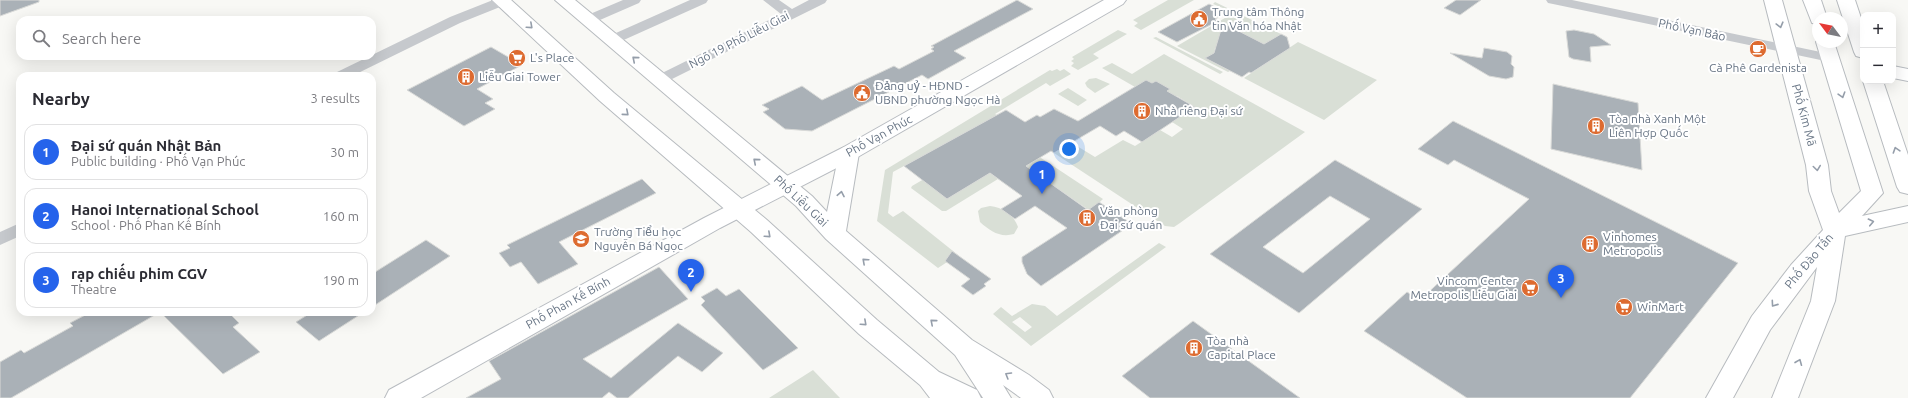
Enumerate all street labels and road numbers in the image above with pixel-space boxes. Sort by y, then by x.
street label: Ngõ 19 Phố Liễu Giai [686,8,791,70]
street label: Phố Vạn Bảo [1657,15,1727,44]
street label: Phố Kim Mã [1790,82,1820,147]
street label: Phố Vạn Phúc [843,111,915,160]
street label: Phố Liễu Giai [772,172,832,229]
street label: Phố Đào Tấn [1781,230,1835,291]
street label: Phố Phan Kế Bính [523,273,612,331]

